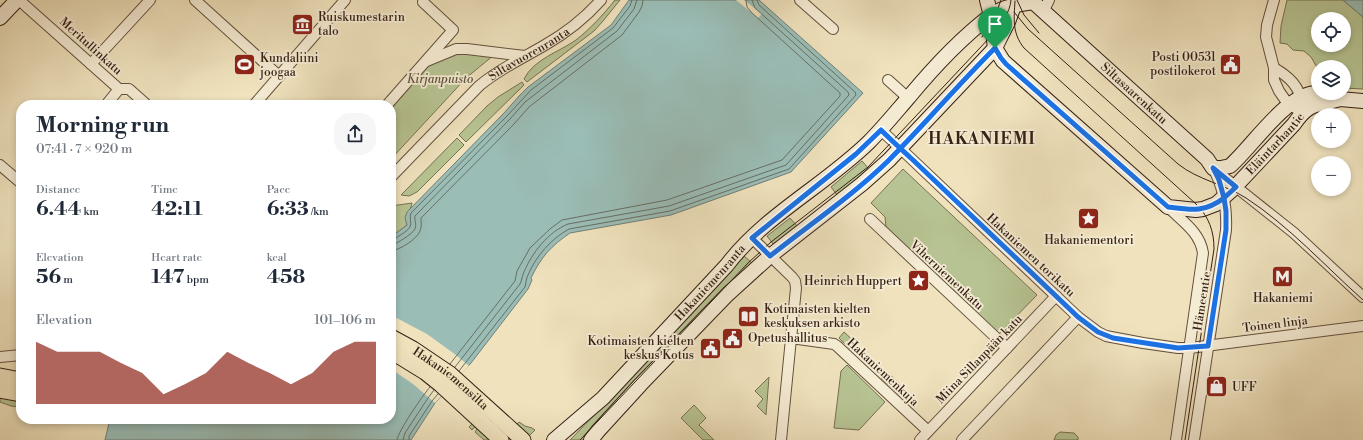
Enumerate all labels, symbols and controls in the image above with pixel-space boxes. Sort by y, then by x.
pin [978,7.0,1012,48]
place label: Ruiskumestarin talo [318,10,405,39]
museum icon: Ruiskumestarin talo [290,11,316,37]
map controls [1311,12,1351,196]
button: locate [1311,12,1351,52]
icon: arrive [984,13,1006,35]
street label: Meritullinkatu [56,14,125,78]
street label: Siltavuorenranta [486,24,573,84]
place label: Posti 00531 postilokerot [1150,50,1217,79]
place label: Kundaliini joogaa [259,51,318,80]
public building icon: Posti 00531 postilokerot [1218,51,1244,77]
sports icon: Kundaliini joogaa [232,52,258,78]
street label: Siltasaarenkatu [1097,60,1170,128]
button: layers [1311,60,1351,100]
park label: Kirjanpuisto [407,72,473,87]
button: + [1311,108,1351,148]
street label: Eläintarhantie [1243,110,1308,178]
text: Morning run [36,112,169,139]
button: share [334,113,376,155]
district label: HAKANIEMI [928,129,1036,149]
text: 07:41 · 7 × 920 m [36,141,132,157]
button: − [1311,156,1351,196]
text: Distance [36,183,80,197]
text: Time [151,183,178,197]
text: Pace [267,183,290,197]
text: 6.44 [36,197,81,222]
text: 42:11 [151,197,203,222]
text: 6:33 [267,197,309,222]
text: km [81,205,99,219]
text: /km [309,205,329,219]
place icon: Hakaniementori [1076,206,1102,232]
street label: Hakaniemen torikatu [983,210,1078,300]
place label: Hakaniementori [1044,233,1134,248]
street label: Viherniemenkatu [906,237,987,313]
street label: Hakaniemenranta [672,241,750,324]
text: Elevation [36,251,84,265]
text: Heart rate [151,251,202,265]
text: kcal [267,251,287,265]
metro station icon: Hakaniemi [1270,264,1296,290]
text: 56 [36,265,61,290]
text: 147 [151,265,184,290]
text: 458 [267,265,305,290]
place icon: Heinrich Huppert [905,268,931,294]
street label: Hämeentie [1190,270,1215,332]
text: m [61,273,73,287]
text: bpm [184,273,209,287]
place label: Heinrich Huppert [804,274,903,289]
place label: Hakaniemi [1253,291,1313,306]
place label: Kotimaisten kielten keskuksen arkisto [764,302,870,331]
library icon: Kotimaisten kielten keskuksen arkisto [735,303,761,329]
text: Elevation [36,312,92,328]
text: 101–106 m [314,312,376,328]
street label: Miina Sillanpään katu [933,312,1026,407]
street label: Toinen linja [1242,313,1309,336]
public building icon: Opetushallitus [719,325,745,351]
place label: Opetushallitus [748,331,827,346]
place label: Kotimaisten kielten keskus Kotus [588,334,694,363]
public building icon: Kotimaisten kielten keskus Kotus [697,335,723,361]
street label: Hakaniemenkuja [844,335,922,410]
street label: Hakaniemensilta [410,344,492,414]
shop icon: UFF [1204,374,1230,400]
place label: UFF [1232,380,1257,395]

